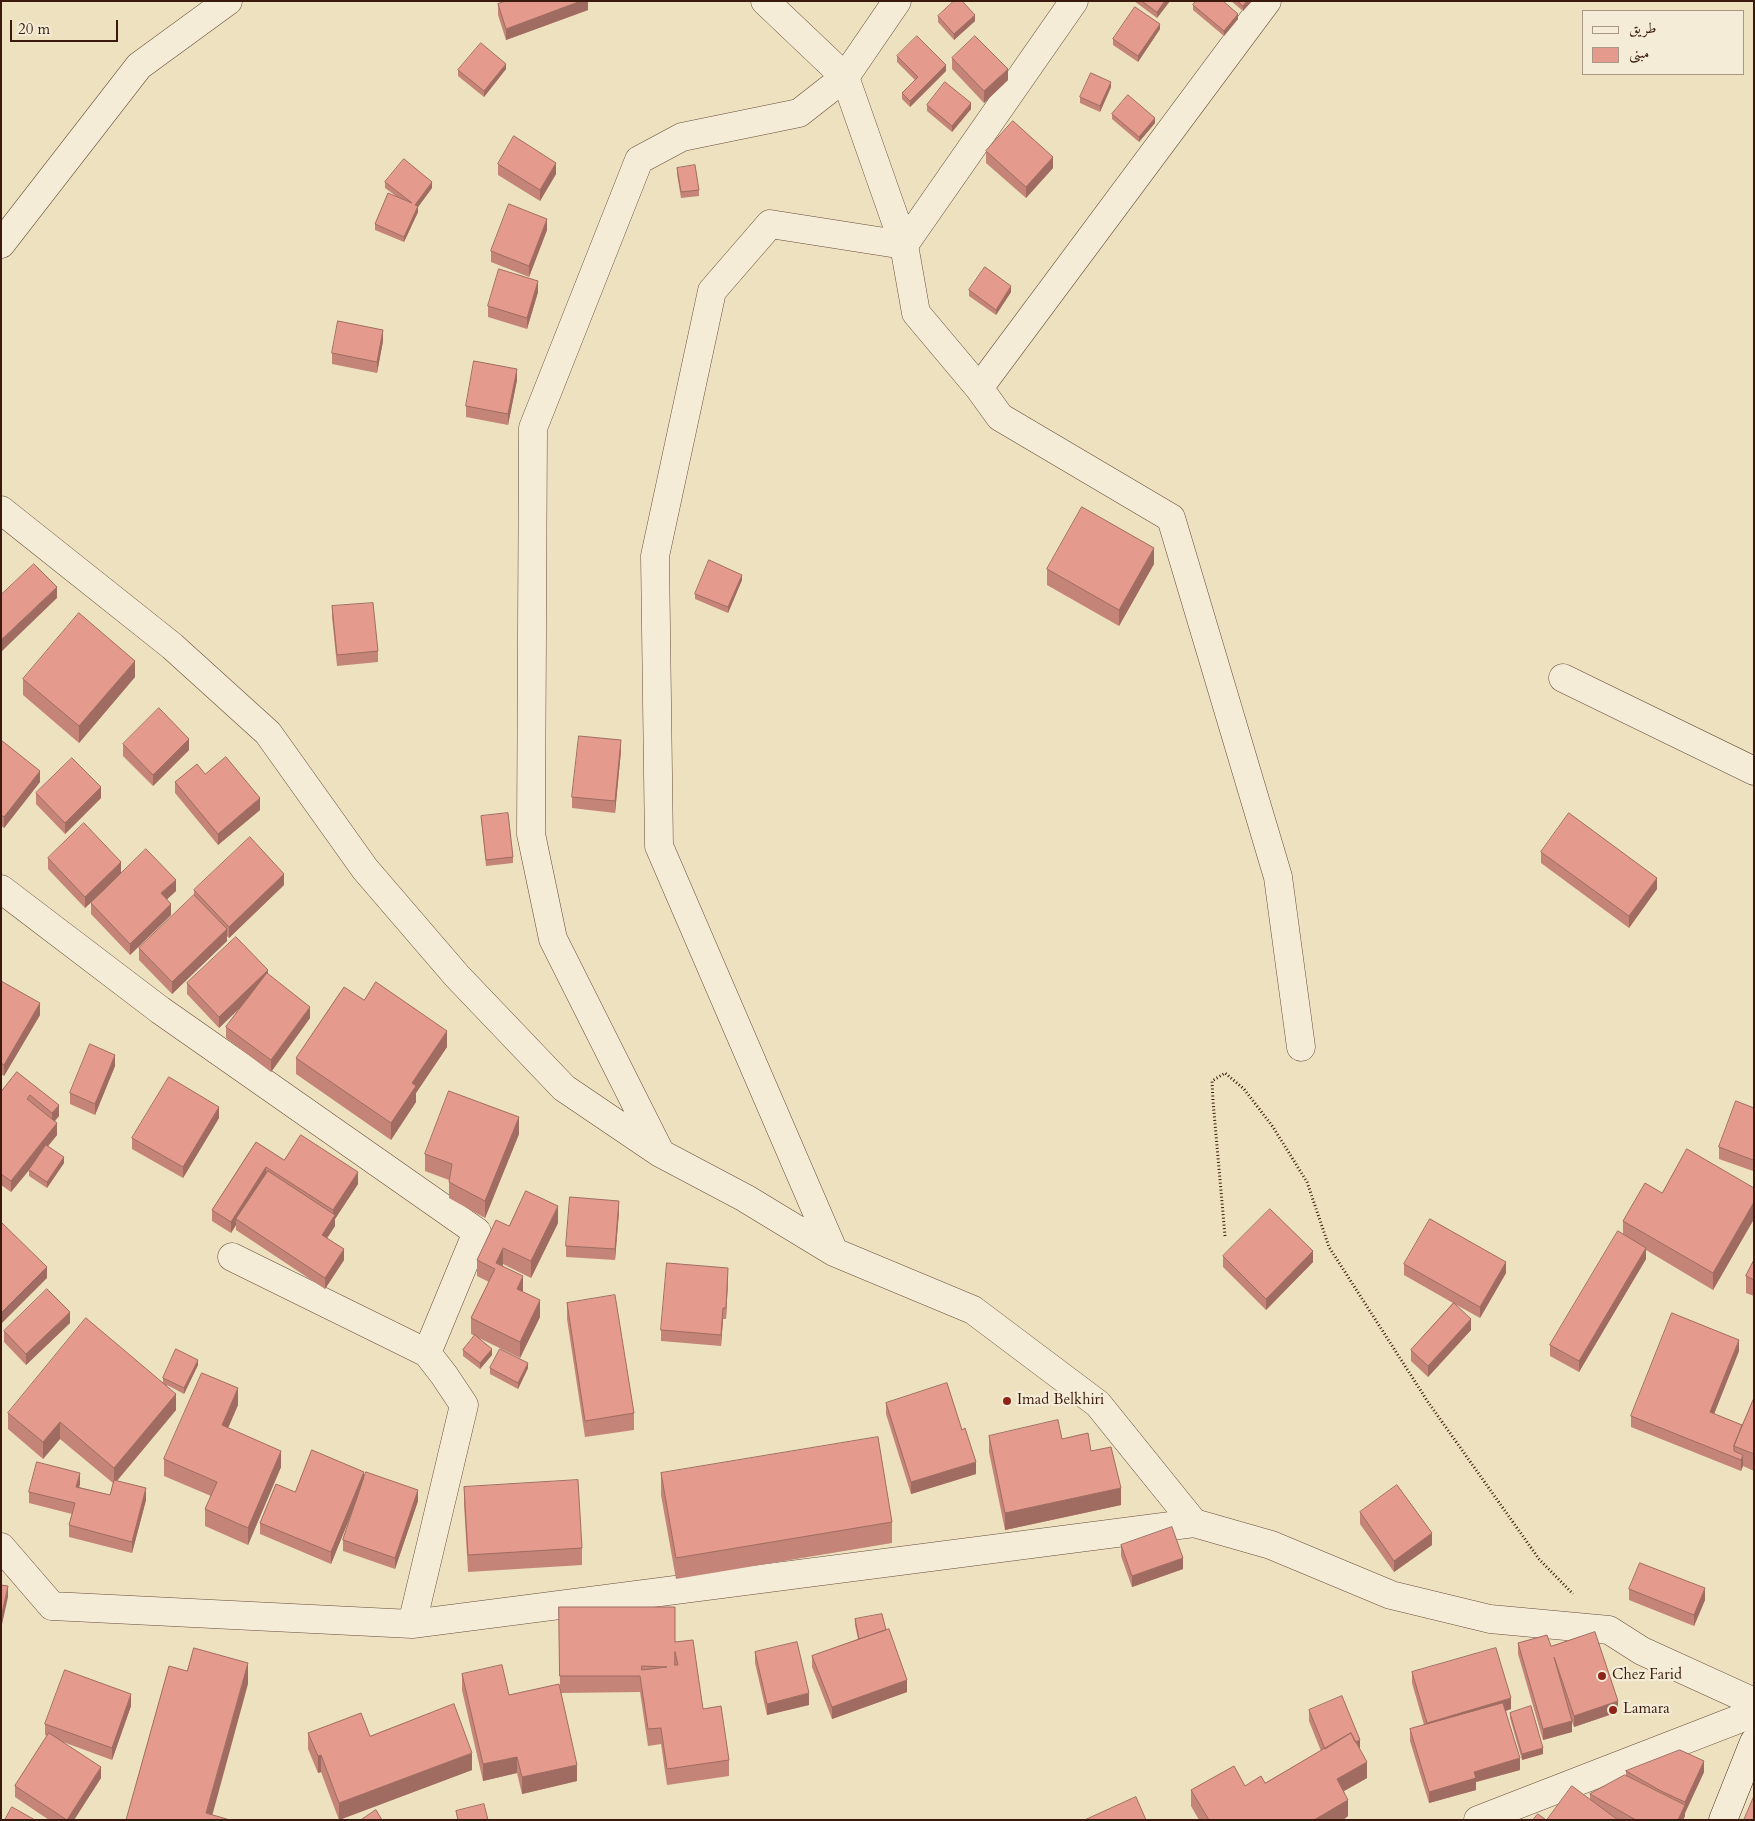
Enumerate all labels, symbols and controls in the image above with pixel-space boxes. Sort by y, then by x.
scale bar [12,10,120,42]
legend [1582,10,1745,75]
text: طريق [1629,18,1656,38]
text: 20 m [18,19,50,39]
text: مبنى [1629,43,1649,63]
place label: Imad Belkhiri [1017,1392,1104,1410]
marker: Imad Belkhiri [1001,1395,1013,1407]
place label: Chez Farid [1612,1667,1682,1685]
marker: Chez Farid [1596,1670,1608,1682]
place label: Lamara [1623,1701,1670,1719]
marker: Lamara [1607,1704,1619,1716]

